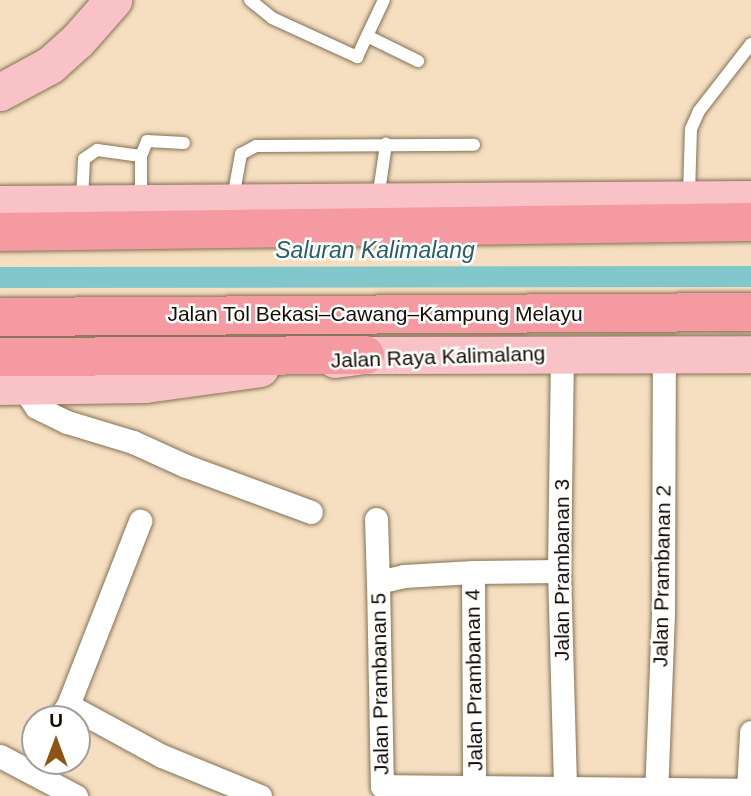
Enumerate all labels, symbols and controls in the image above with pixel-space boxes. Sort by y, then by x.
water label: Saluran Kalimalang [275,236,475,264]
street label: Jalan Tol Bekasi–Cawang–Kampung Melayu [167,301,583,327]
street label: Jalan Raya Kalimalang [330,341,546,373]
street label: Jalan Prambanan 3 [549,479,575,661]
street label: Jalan Prambanan 2 [648,485,676,667]
street label: Jalan Prambanan 4 [460,589,488,771]
street label: Jalan Prambanan 5 [366,593,394,775]
north arrow [21,705,91,775]
text: U [49,710,63,731]

